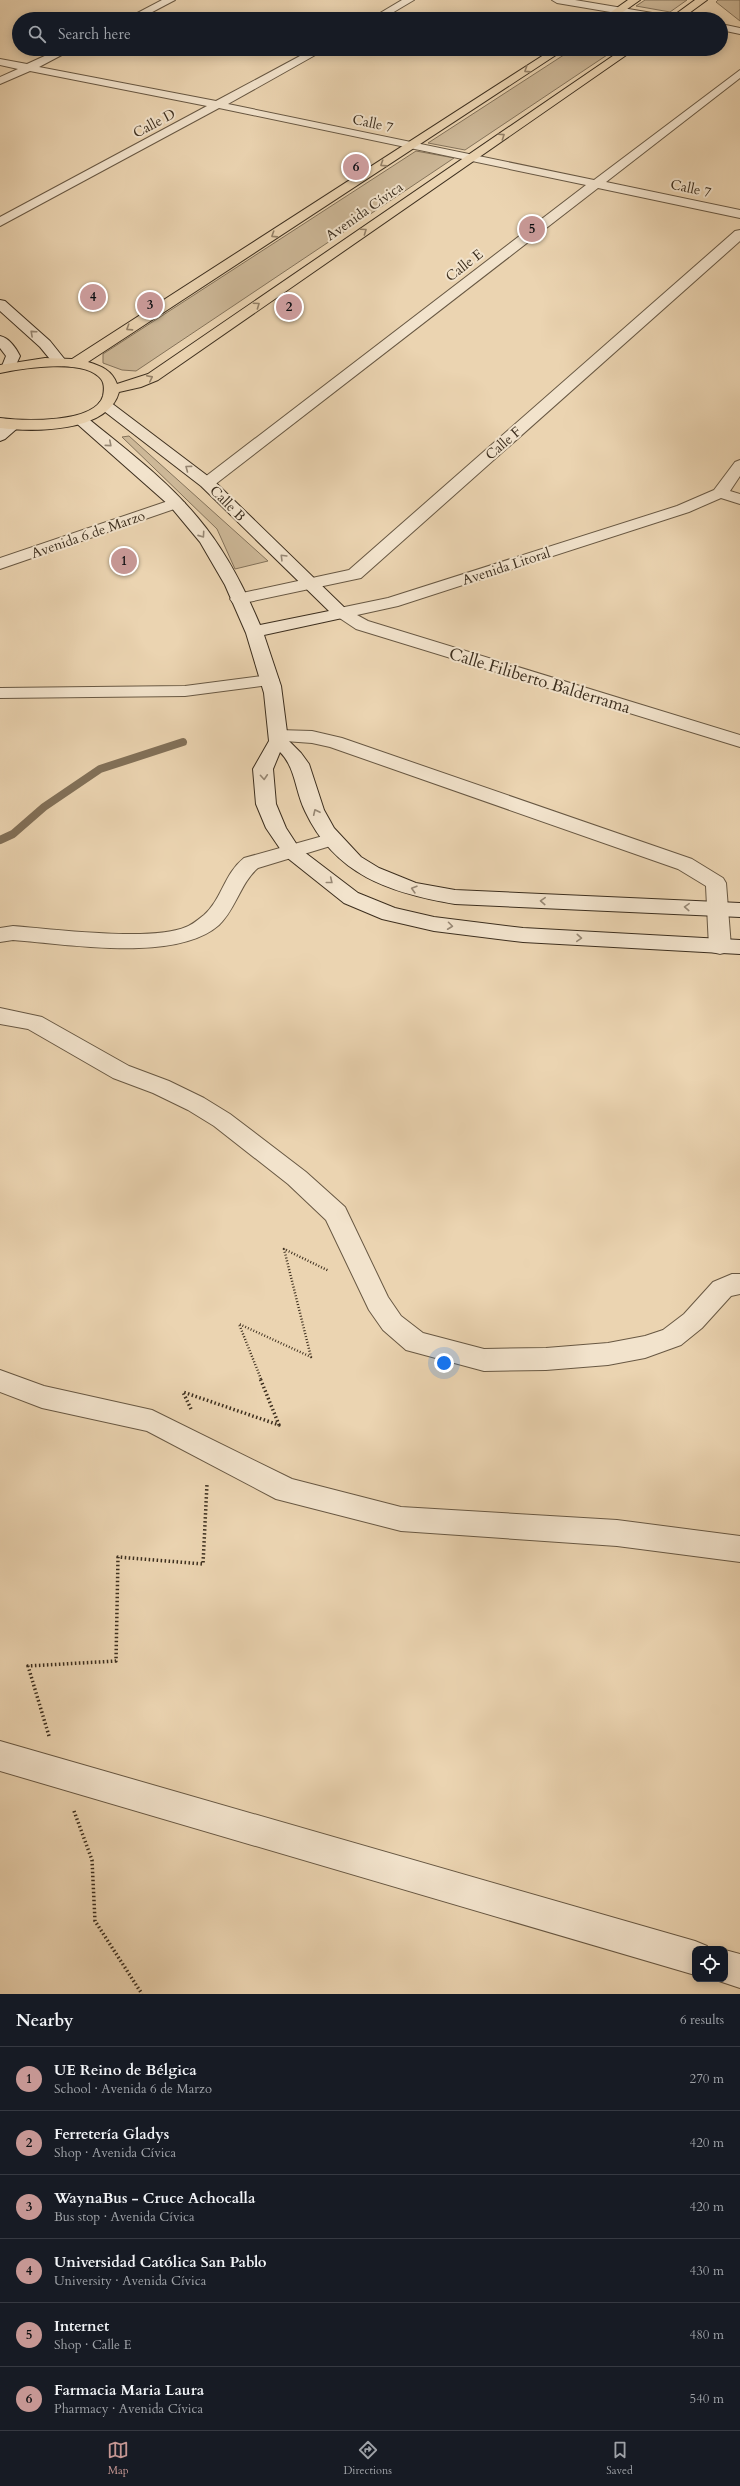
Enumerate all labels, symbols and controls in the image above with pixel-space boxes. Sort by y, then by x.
search box [12,12,728,56]
icon: search [26,23,48,45]
text: Search here [58,24,131,44]
one-way arrow [524,65,531,73]
street label: Calle D [130,104,179,142]
street label: Calle 7 [351,110,395,137]
one-way arrow [498,133,505,141]
pin: 6 [343,152,369,182]
one-way arrow [380,159,387,167]
street label: Calle 7 [669,175,713,202]
street label: Avenida Cívica [322,178,407,245]
pin: 5 [519,214,545,244]
one-way arrow [360,228,367,236]
one-way arrow [271,230,278,237]
street label: Calle E [442,245,487,286]
pin: 4 [80,282,106,312]
pin: 3 [137,290,163,320]
pin: 2 [276,292,302,322]
one-way arrow [253,302,260,310]
one-way arrow [126,323,133,331]
one-way arrow [30,331,37,338]
one-way arrow [145,375,153,383]
street label: Calle F [481,422,525,464]
one-way arrow [104,440,112,447]
one-way arrow [185,466,192,473]
street label: Calle B [206,481,250,525]
street label: Avenida 6 de Marzo [29,506,148,563]
one-way arrow [197,531,205,538]
street label: Avenida Litoral [460,543,553,590]
pin: 1 [111,546,137,576]
one-way arrow [280,554,288,562]
street label: Calle Filiberto Balderrama [446,642,634,719]
one-way arrow [259,774,268,780]
one-way arrow [313,809,321,817]
one-way arrow [325,876,333,883]
one-way arrow [411,885,418,894]
one-way arrow [540,897,546,905]
one-way arrow [684,903,690,912]
one-way arrow [447,921,453,930]
one-way arrow [576,934,582,942]
your location [434,1353,454,1373]
map controls [692,1946,728,1982]
button: locate [692,1946,728,1982]
text: Nearby [16,2009,73,2032]
text: 6 results [680,2011,724,2029]
text: UE Reino de Bélgica [54,2060,197,2080]
text: 1 [26,2070,32,2088]
text: 270 m [690,2070,724,2088]
text: School · Avenida 6 de Marzo [54,2080,212,2098]
text: Ferretería Gladys [54,2124,169,2144]
text: 2 [26,2134,32,2152]
text: 420 m [690,2134,724,2152]
text: Shop · Avenida Cívica [54,2144,176,2162]
text: WaynaBus - Cruce Achocalla [54,2188,255,2208]
text: 3 [26,2198,32,2216]
text: 420 m [690,2198,724,2216]
text: Bus stop · Avenida Cívica [54,2208,195,2226]
text: Universidad Católica San Pablo [54,2252,266,2272]
text: 4 [26,2262,32,2280]
text: 430 m [690,2262,724,2280]
text: University · Avenida Cívica [54,2272,206,2290]
text: Internet [54,2316,109,2336]
text: 5 [26,2326,32,2344]
text: 480 m [690,2326,724,2344]
text: Shop · Calle E [54,2336,131,2354]
text: Farmacia Maria Laura [54,2380,204,2400]
text: 6 [26,2390,32,2408]
text: 540 m [690,2390,724,2408]
text: Pharmacy · Avenida Cívica [54,2400,203,2418]
tab: Map [107,2439,129,2478]
tab: Directions [343,2439,392,2478]
tab: Saved [606,2439,633,2478]

